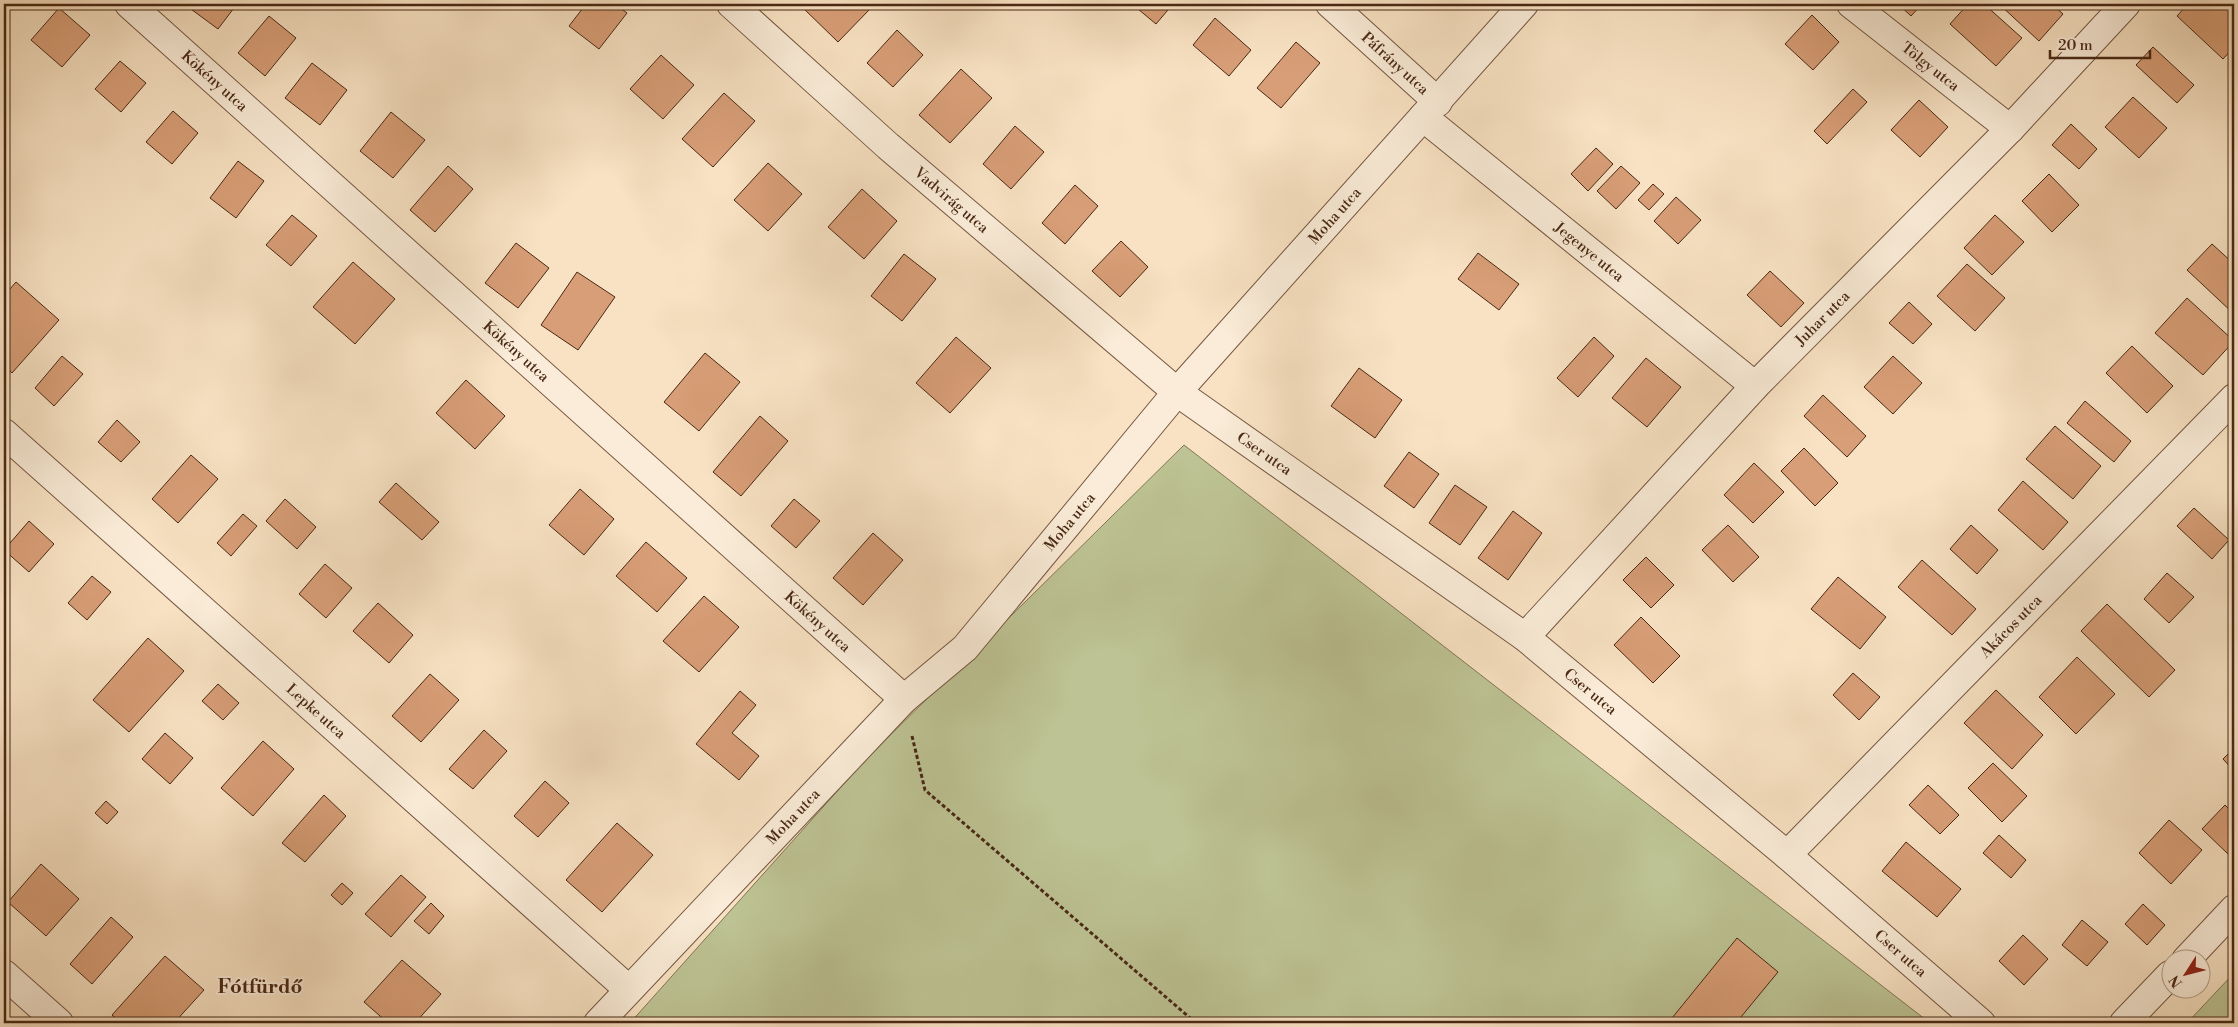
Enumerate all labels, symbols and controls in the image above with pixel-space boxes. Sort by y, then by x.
street label: Páfrány utca [1357,28,1433,99]
scale bar [2050,28,2150,60]
text: 20 m [2058,36,2093,55]
street label: Tölgy utca [1897,38,1964,96]
street label: Kökény utca [178,46,252,116]
street label: Vadvirág utca [910,162,993,237]
street label: Moha utca [1304,183,1365,248]
street label: Jegenye utca [1550,217,1628,286]
street label: Juhar utca [1790,286,1854,350]
street label: Kökény utca [479,317,554,386]
street label: Cser utca [1233,428,1296,480]
street label: Moha utca [1040,488,1099,555]
street label: Kökény utca [781,587,855,657]
street label: Akácos utca [1975,590,2046,662]
street label: Cser utca [1560,664,1621,719]
street label: Lepke utca [282,680,350,743]
street label: Moha utca [762,784,824,849]
street label: Cser utca [1871,926,1931,981]
north arrow [2160,950,2210,1000]
text: N [2166,971,2187,991]
district label: Fótfürdő [218,975,303,1000]

